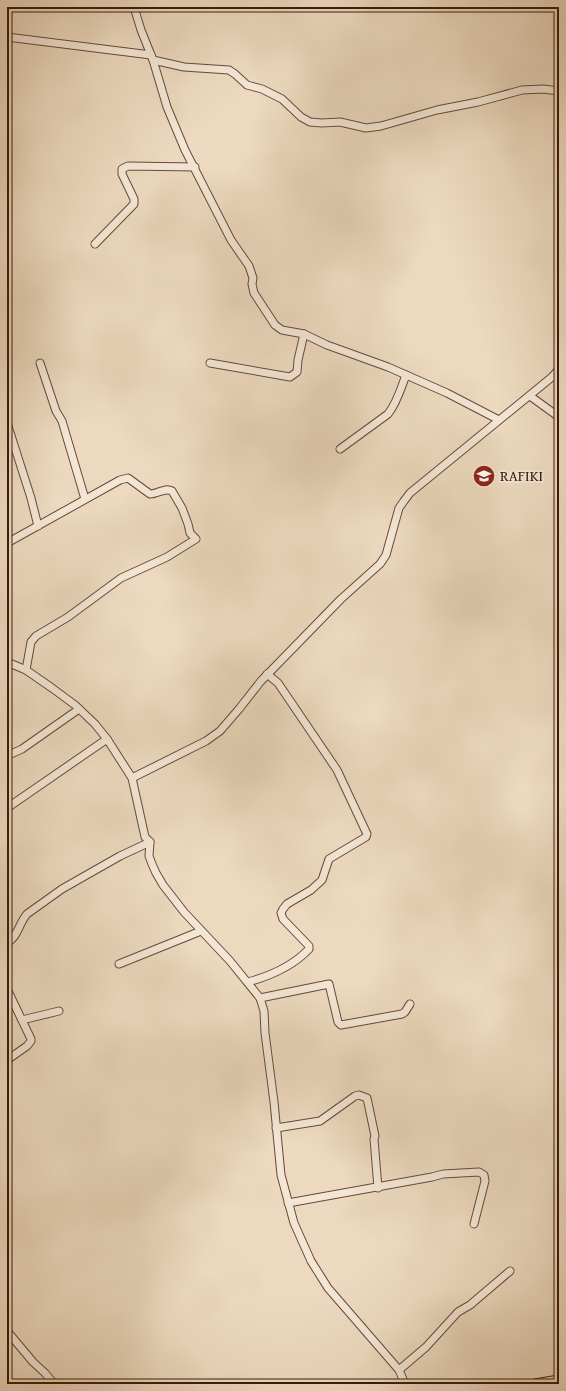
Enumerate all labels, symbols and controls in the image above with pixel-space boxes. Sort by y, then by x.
school or university icon: RAFIKI [471,463,497,489]
place label: RAFIKI [500,465,543,486]

